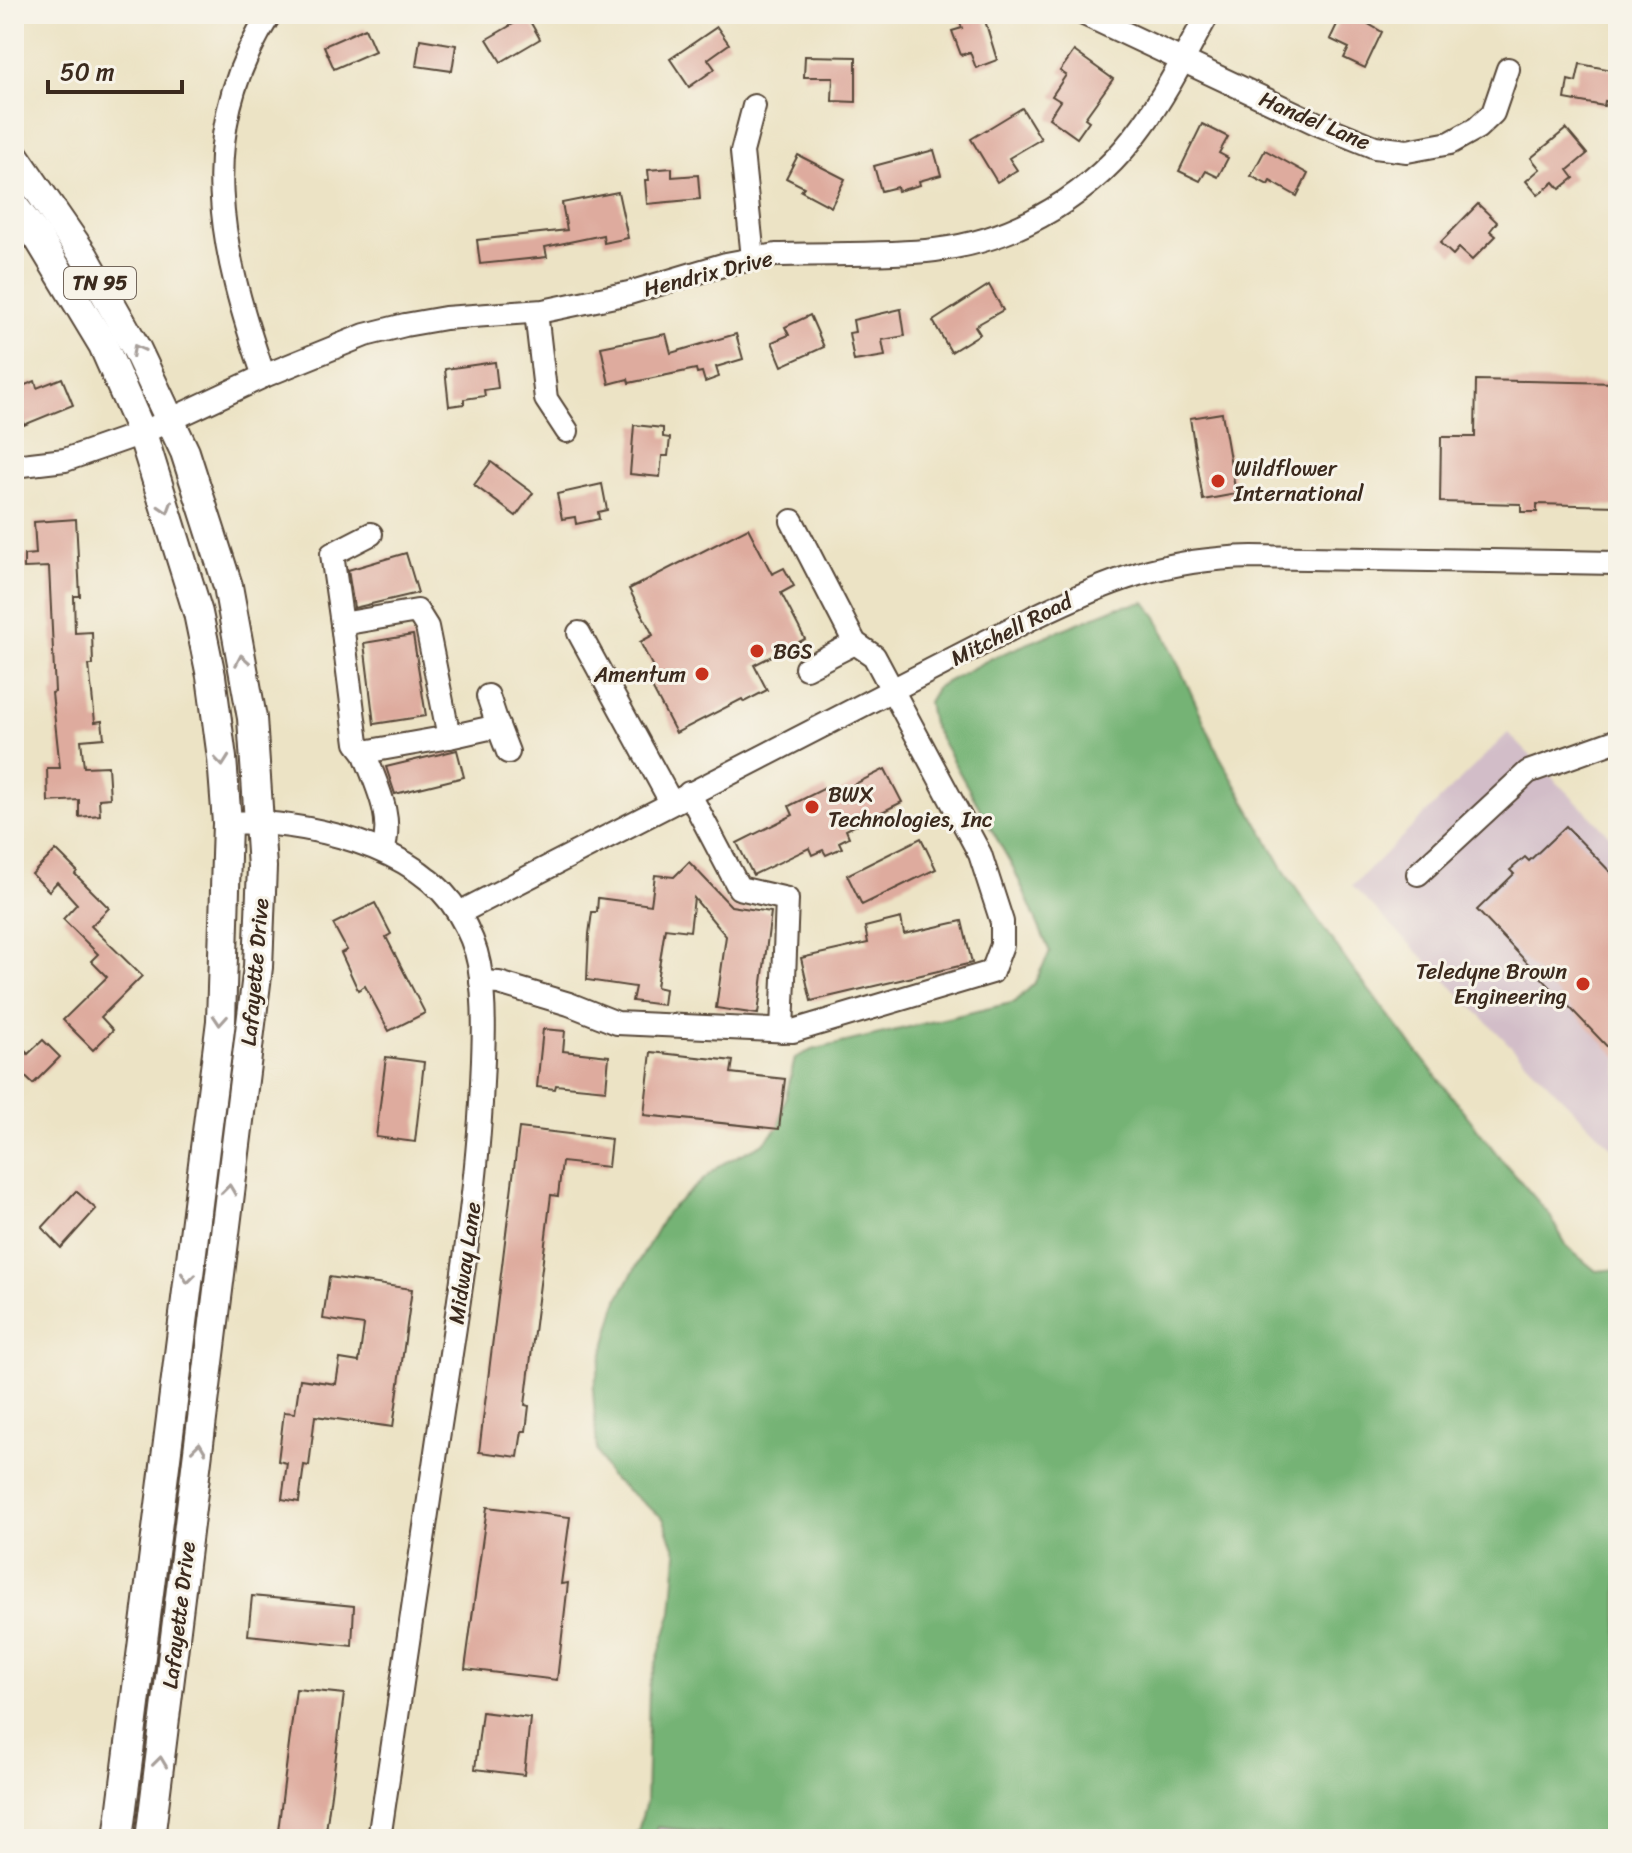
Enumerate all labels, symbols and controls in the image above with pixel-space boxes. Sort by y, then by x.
scale bar [48,44,182,94]
text: 50 m [60,51,115,93]
street label: Handel Lane [1253,80,1377,161]
street label: Hendrix Drive [639,239,777,308]
road number: TN 95 [64,267,136,299]
one-way arrow [131,344,147,359]
place label: Wildflower International [1233,449,1364,513]
marker: Wildflower International [1209,472,1227,490]
one-way arrow [156,500,172,514]
street label: Mitchell Road [943,581,1080,677]
place label: BGS [773,632,813,671]
marker: BGS [748,642,766,660]
one-way arrow [234,653,251,667]
place label: Amentum [593,655,686,694]
marker: Amentum [693,665,711,683]
one-way arrow [214,755,231,768]
place label: BWX Technologies, Inc [828,775,993,839]
marker: BWX Technologies, Inc [803,798,821,816]
street label: Lafayette Drive [229,896,280,1048]
place label: Teledyne Brown Engineering [1416,952,1567,1016]
marker: Teledyne Brown Engineering [1574,975,1592,993]
one-way arrow [212,1014,229,1027]
one-way arrow [221,1183,238,1196]
street label: Midway Lane [437,1199,492,1327]
one-way arrow [180,1271,197,1285]
one-way arrow [190,1441,207,1454]
street label: Lafayette Drive [150,1539,207,1691]
one-way arrow [151,1755,168,1768]

